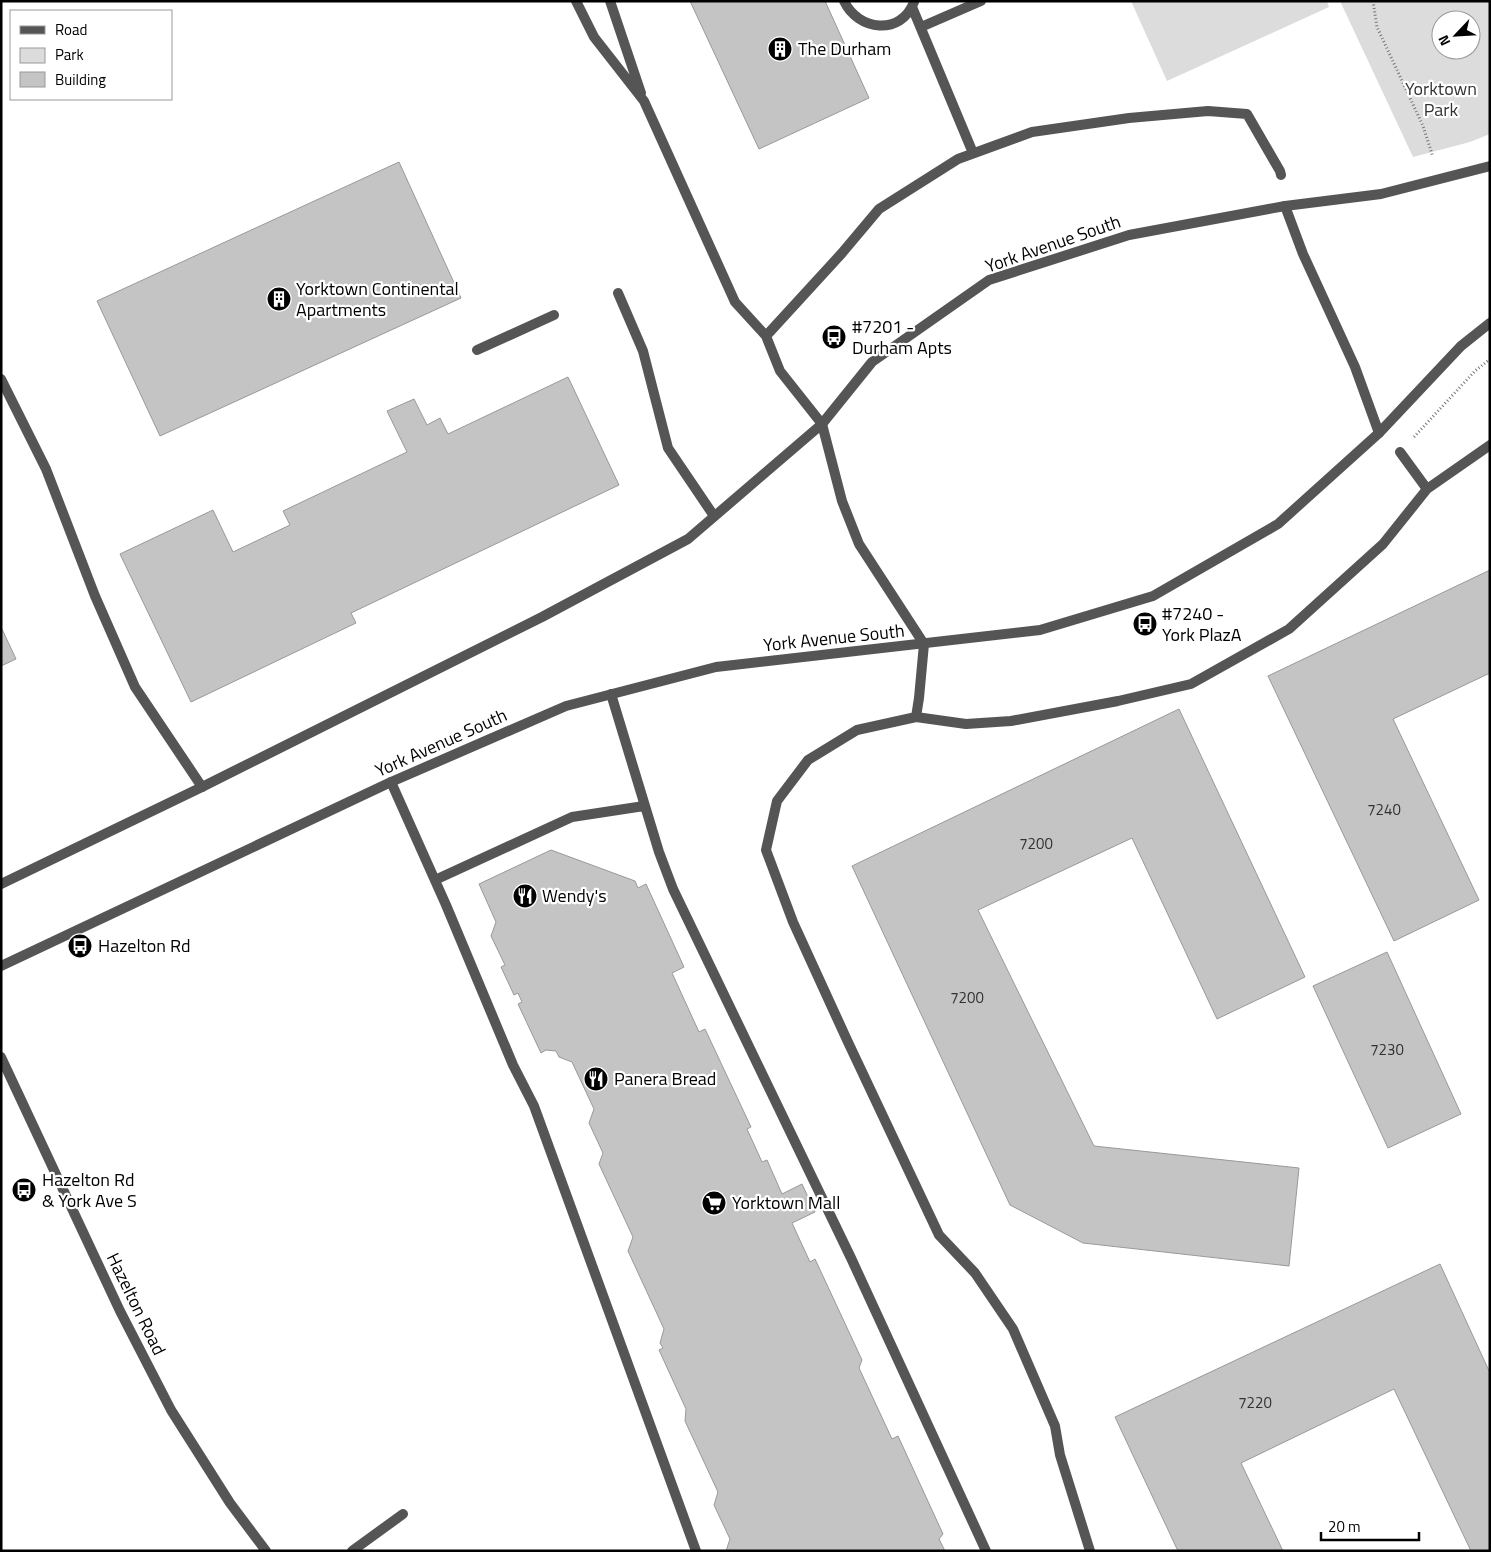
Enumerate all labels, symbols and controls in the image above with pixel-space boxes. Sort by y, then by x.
legend [10,10,172,100]
north arrow [1431,10,1481,60]
text: Road [55,18,87,41]
text: N [1432,32,1455,50]
place label: The Durham [798,35,891,62]
building icon: The Durham [767,36,793,62]
text: Park [55,43,84,66]
text: Building [55,68,106,91]
park label: Yorktown Park [1405,75,1477,123]
street label: York Avenue South [981,208,1124,279]
place label: Yorktown Continental Apartments [296,275,459,323]
building icon: Yorktown Continental Apartments [266,286,292,312]
place label: #7201 - Durham Apts [852,313,952,361]
bus stop icon: #7201 - Durham Apts [821,324,847,350]
place label: #7240 - York PlazA [1162,600,1242,648]
bus stop icon: #7240 - York PlazA [1132,611,1158,637]
street label: York Avenue South [762,617,906,658]
street label: York Avenue South [371,701,511,784]
house number: 7240 [1367,798,1401,821]
house number: 7200 [1019,832,1053,855]
place label: Wendy's [542,882,607,909]
restaurant icon: Wendy's [512,883,538,909]
place label: Hazelton Rd [98,932,190,959]
bus stop icon: Hazelton Rd [67,933,93,959]
house number: 7200 [950,986,984,1009]
house number: 7230 [1370,1038,1404,1061]
place label: Panera Bread [614,1065,716,1092]
restaurant icon: Panera Bread [583,1066,609,1092]
place label: Hazelton Rd & York Ave S [42,1166,137,1214]
bus stop icon: Hazelton Rd & York Ave S [11,1177,37,1203]
place label: Yorktown Mall [732,1189,840,1216]
supermarket icon: Yorktown Mall [701,1190,727,1216]
street label: Hazelton Road [100,1248,173,1360]
house number: 7220 [1238,1391,1272,1414]
scale bar [1321,1510,1418,1542]
text: 20 m [1328,1515,1361,1538]

